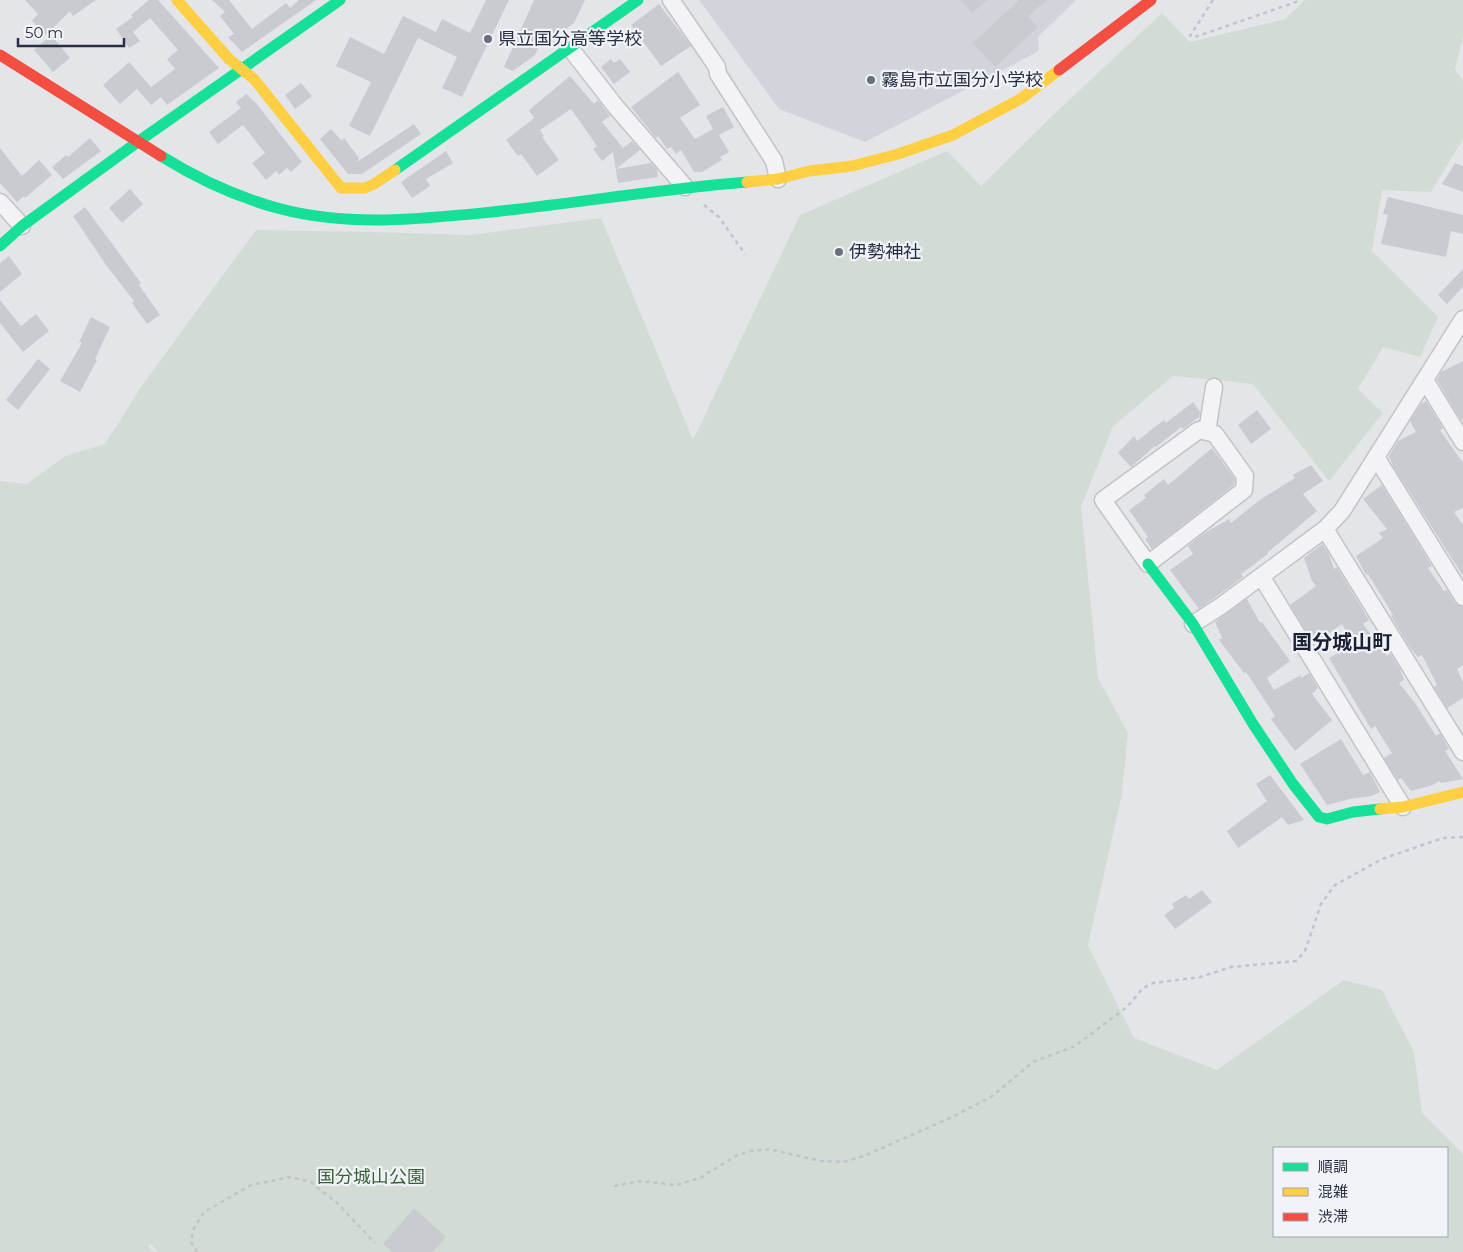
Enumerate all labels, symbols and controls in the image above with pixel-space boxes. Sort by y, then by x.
scale bar [18,15,124,47]
text: 50 m [25,23,63,42]
place label: 県立国分高等学校 [498,28,642,50]
marker: 県立国分高等学校 [482,33,494,45]
place label: 霧島市立国分小学校 [881,69,1043,91]
marker: 霧島市立国分小学校 [865,74,877,86]
place label: 伊勢神社 [849,241,921,263]
marker: 伊勢神社 [833,246,845,258]
district label: 国分城山町 [1292,630,1392,654]
legend [1273,1147,1448,1237]
text: 順調 [1318,1157,1348,1176]
park label: 国分城山公園 [317,1166,425,1188]
text: 混雑 [1318,1182,1348,1201]
text: 渋滞 [1318,1207,1348,1226]

